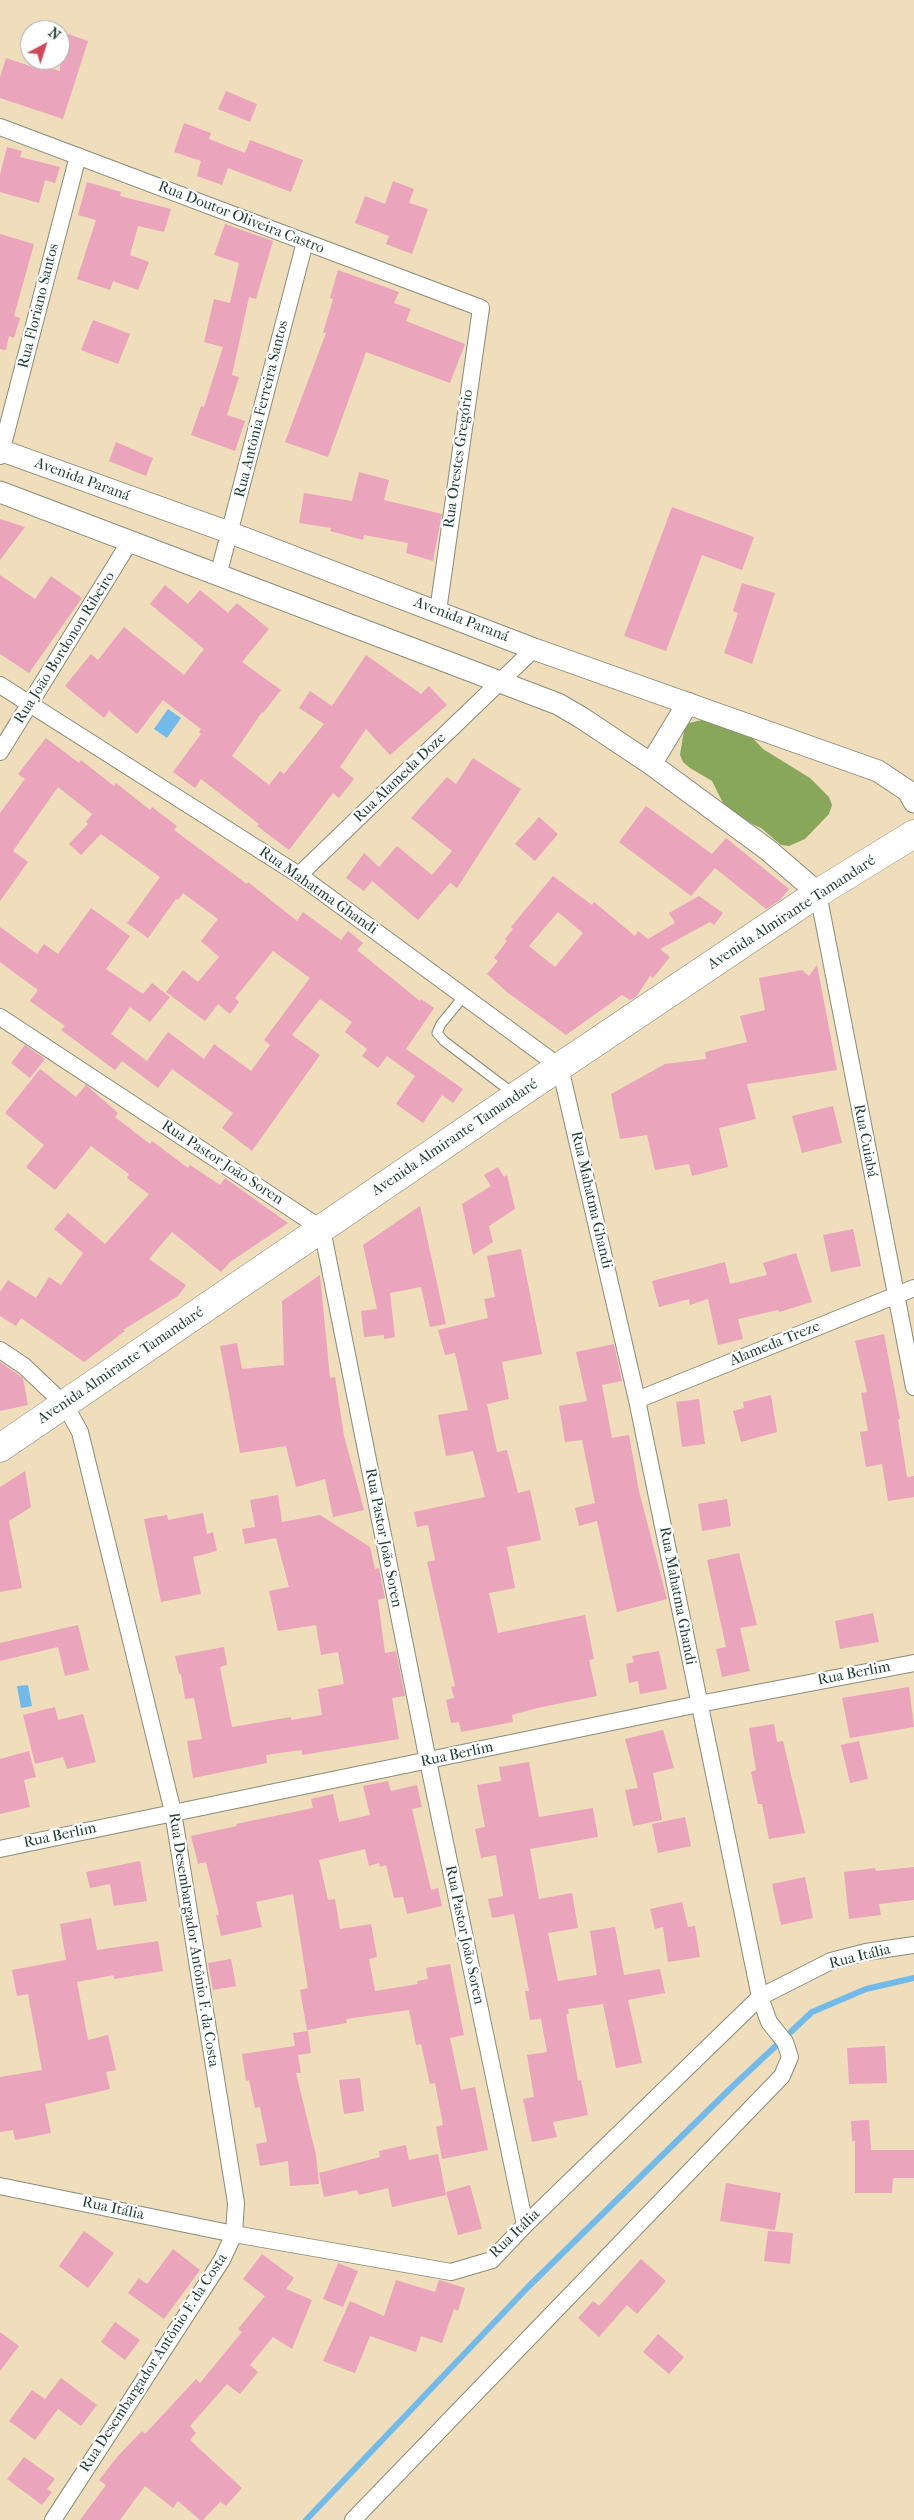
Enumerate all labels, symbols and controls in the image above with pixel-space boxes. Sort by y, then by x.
north arrow [20,20,70,70]
text: N [45,24,64,44]
street label: Rua Doutor Oliveira Castro [155,178,327,258]
street label: Rua Floriano Santos [15,242,63,370]
street label: Rua Antônia Ferreira Santos [231,319,293,499]
street label: Rua Orestes Gregório [440,388,478,530]
street label: Avenida Paraná [32,454,132,506]
street label: Rua João Bordonon Ribeiro [11,569,119,727]
street label: Avenida Paraná [411,594,511,646]
street label: Rua Alameda Doze [350,729,450,827]
street label: Rua Mahatma Ghandi [255,843,381,939]
street label: Avenida Almirante Tamandaré [705,852,879,974]
street label: Avenida Almirante Tamandaré [368,1076,542,1200]
street label: Rua Cuiabá [849,1103,881,1179]
street label: Rua Pastor João Soren [158,1117,286,1209]
street label: Rua Mahatma Ghandi [566,1130,616,1270]
street label: Avenida Almirante Tamandaré [34,1304,208,1428]
street label: Alameda Treze [727,1318,823,1370]
street label: Rua Pastor João Soren [361,1467,405,1609]
street label: Rua Mahatma Ghandi [655,1525,699,1667]
street label: Rua Berlim [816,1658,892,1690]
street label: Rua Berlim [419,1739,495,1771]
street label: Rua Desembargador Antônio F. da Costa [164,1812,222,2068]
street label: Rua Berlim [22,1820,98,1852]
street label: Rua Pastor João Soren [440,1864,488,2006]
street label: Rua Itália [827,1941,893,1973]
street label: Rua Itália [80,2194,146,2224]
street label: Rua Itália [486,2206,544,2262]
street label: Rua Desembargador Antônio F. da Costa [76,2250,232,2476]

